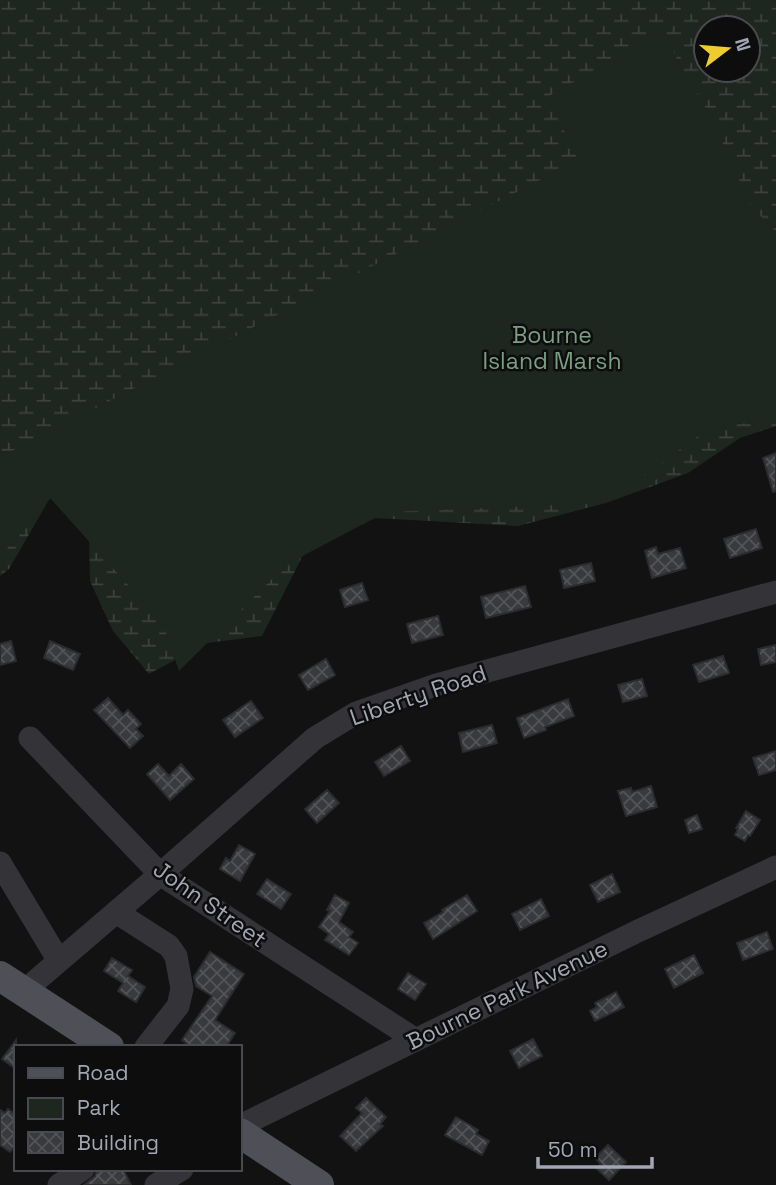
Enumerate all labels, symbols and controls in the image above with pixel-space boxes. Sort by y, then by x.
north arrow [692,14,762,84]
text: N [729,35,757,54]
park label: Bourne Island Marsh [482,320,622,376]
street label: Liberty Road [346,658,490,732]
street label: John Street [147,854,273,954]
street label: Bourne Park Avenue [401,933,613,1057]
legend [14,1045,242,1171]
text: Road [77,1059,129,1086]
text: Park [77,1094,121,1121]
scale bar [538,1126,652,1170]
text: Building [77,1129,159,1156]
text: 50 m [548,1136,598,1163]

